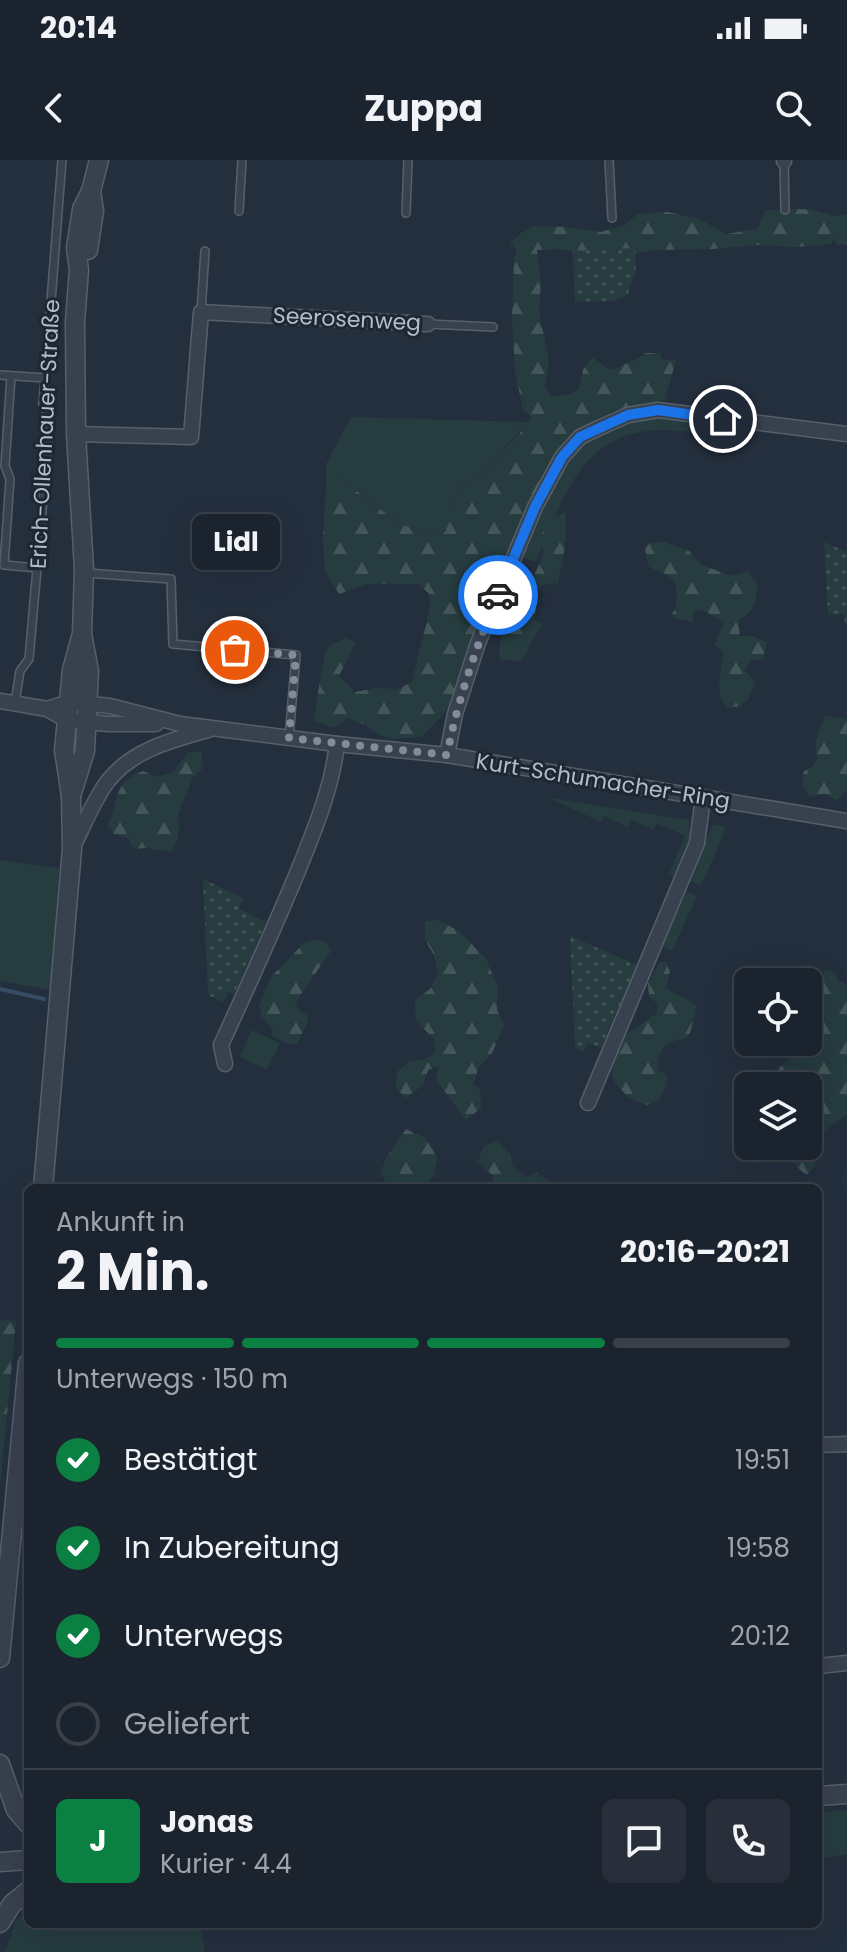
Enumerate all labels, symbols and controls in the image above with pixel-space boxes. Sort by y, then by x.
text: 20:14 [40,6,117,49]
text: Zuppa [364,83,483,134]
icon: back [32,86,76,130]
icon: search [771,86,815,130]
street label: Erich-Ollenhauer-Straße [22,298,68,570]
street label: Seerosenweg [272,300,422,338]
pin [689,385,757,453]
icon: home [701,397,745,441]
callout: Lidl [191,514,279,570]
text: Lidl [213,524,259,560]
courier [458,555,538,635]
icon: car [476,573,520,617]
pin [201,616,269,684]
icon: bag [213,628,257,672]
street label: Kurt-Schumacher-Ring [474,746,732,816]
map controls [734,968,822,1160]
button: locate [734,968,822,1056]
button: layers [734,1072,822,1160]
text: Ankunft in [56,1204,185,1240]
text: 20:16–20:21 [620,1230,790,1273]
text: 2 Min. [56,1235,210,1308]
text: Unterwegs · 150 m [56,1361,288,1397]
icon: check [56,1438,100,1482]
text: Bestätigt [124,1438,257,1481]
text: 19:51 [735,1442,790,1478]
icon: check [56,1526,100,1570]
text: In Zubereitung [124,1526,340,1569]
text: 19:58 [727,1530,790,1566]
icon: check [56,1614,100,1658]
text: Unterwegs [124,1614,283,1657]
text: 20:12 [730,1618,790,1654]
text: Geliefert [124,1702,250,1745]
button: chat [602,1799,686,1883]
button: phone [706,1799,790,1883]
text: Jonas [160,1800,254,1843]
text: J [89,1819,107,1862]
text: Kurier · 4.4 [160,1846,292,1882]

